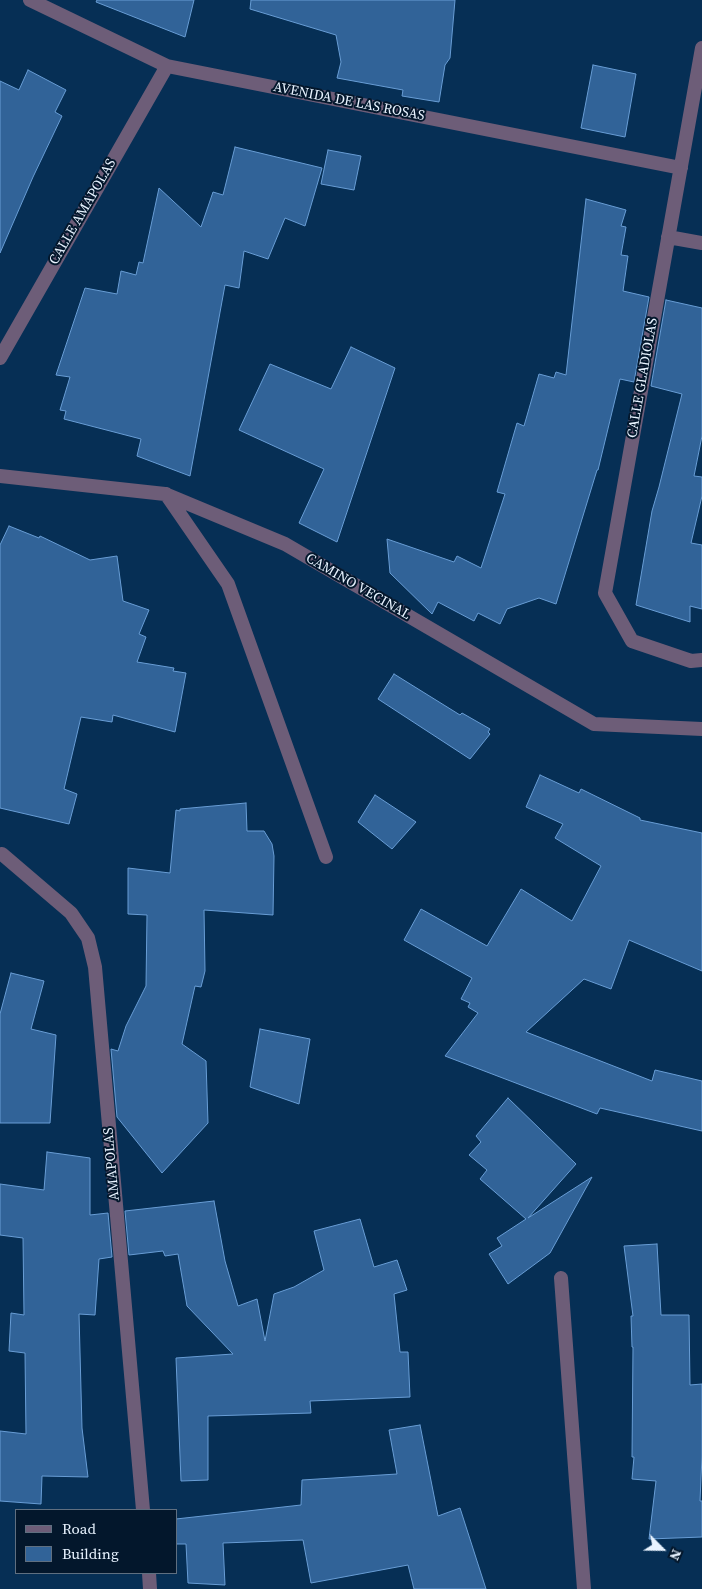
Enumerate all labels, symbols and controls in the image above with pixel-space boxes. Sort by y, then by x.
street label: AVENIDA DE LAS ROSAS [272,79,426,125]
street label: CALLE AMAPOLAS [46,156,120,268]
street label: CALLE GLADIOLAS [624,317,662,439]
street label: CAMINO VECINAL [303,550,413,624]
street label: AMAPOLAS [100,1127,124,1201]
legend [15,1509,178,1574]
text: Road [62,1518,96,1539]
north arrow [637,1524,687,1574]
text: Building [62,1543,119,1564]
text: N [665,1546,687,1563]

